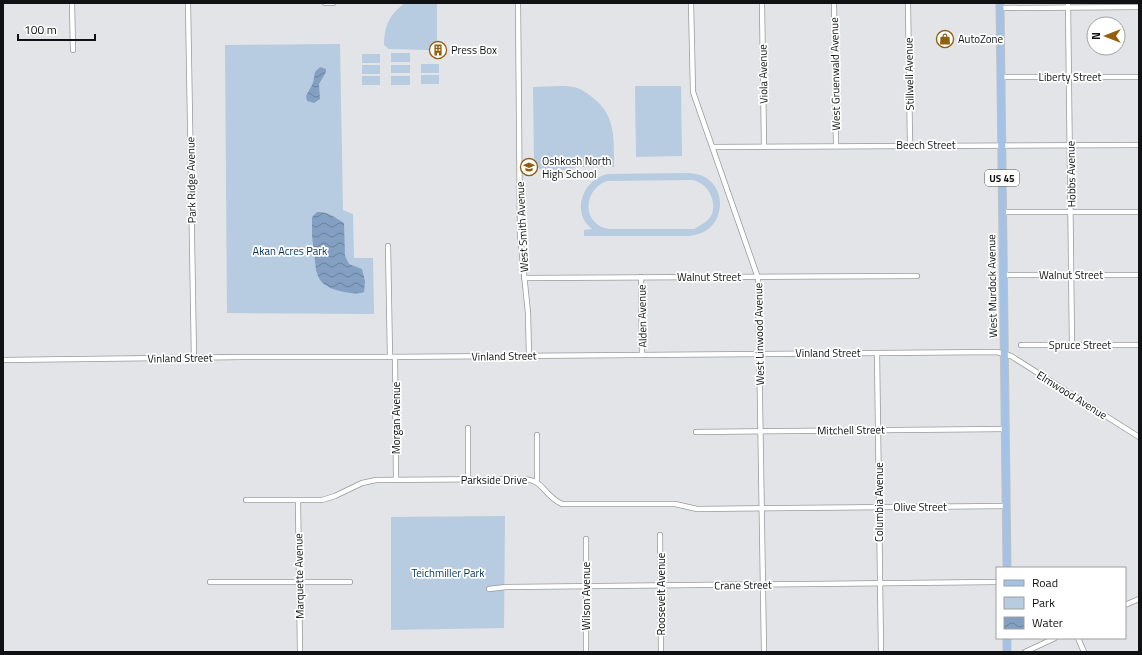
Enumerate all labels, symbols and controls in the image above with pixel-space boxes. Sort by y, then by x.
scale bar [18,16,95,42]
north arrow [1086,16,1126,56]
street label: West Gruenwald Avenue [826,17,844,131]
text: 100 m [24,20,57,39]
shop icon: AutoZone [935,29,955,49]
place label: AutoZone [958,31,1003,47]
text: N [1088,32,1104,40]
street label: Stillwell Avenue [900,37,918,111]
building icon: Press Box [428,40,448,60]
place label: Press Box [451,42,497,58]
street label: Viola Avenue [754,44,772,104]
street label: Liberty Street [1039,69,1102,85]
street label: Park Ridge Avenue [182,136,200,223]
street label: Beech Street [896,137,956,153]
street label: Hobbs Avenue [1062,140,1080,207]
place label: Oshkosh North High School [542,153,612,182]
school or university icon: Oshkosh North High School [519,157,539,177]
road number: US 45 [985,170,1019,186]
street label: West Smith Avenue [512,181,532,273]
street label: West Murdock Avenue [983,234,1001,338]
park label: Akan Acres Park [253,243,328,259]
street label: Walnut Street [1039,267,1103,283]
street label: Walnut Street [677,269,741,285]
street label: West Linwood Avenue [750,282,768,385]
street label: Alden Avenue [633,284,651,348]
street label: Spruce Street [1049,337,1111,353]
street label: Vinland Street [795,345,861,361]
street label: Vinland Street [471,347,537,365]
street label: Vinland Street [147,349,213,367]
street label: Elmwood Avenue [1034,367,1111,423]
street label: Morgan Avenue [388,381,404,454]
street label: Mitchell Street [817,421,885,439]
street label: Columbia Avenue [871,462,887,542]
street label: Parkside Drive [461,472,528,488]
street label: Olive Street [893,499,947,515]
street label: Marquette Avenue [290,533,308,619]
street label: Roosevelt Avenue [653,552,669,635]
street label: Wilson Avenue [578,561,594,630]
park label: Teichmiller Park [412,565,485,581]
legend [996,567,1126,639]
text: Road [1032,573,1058,592]
street label: Crane Street [714,576,772,594]
text: Park [1032,593,1055,612]
text: Water [1032,613,1063,632]

